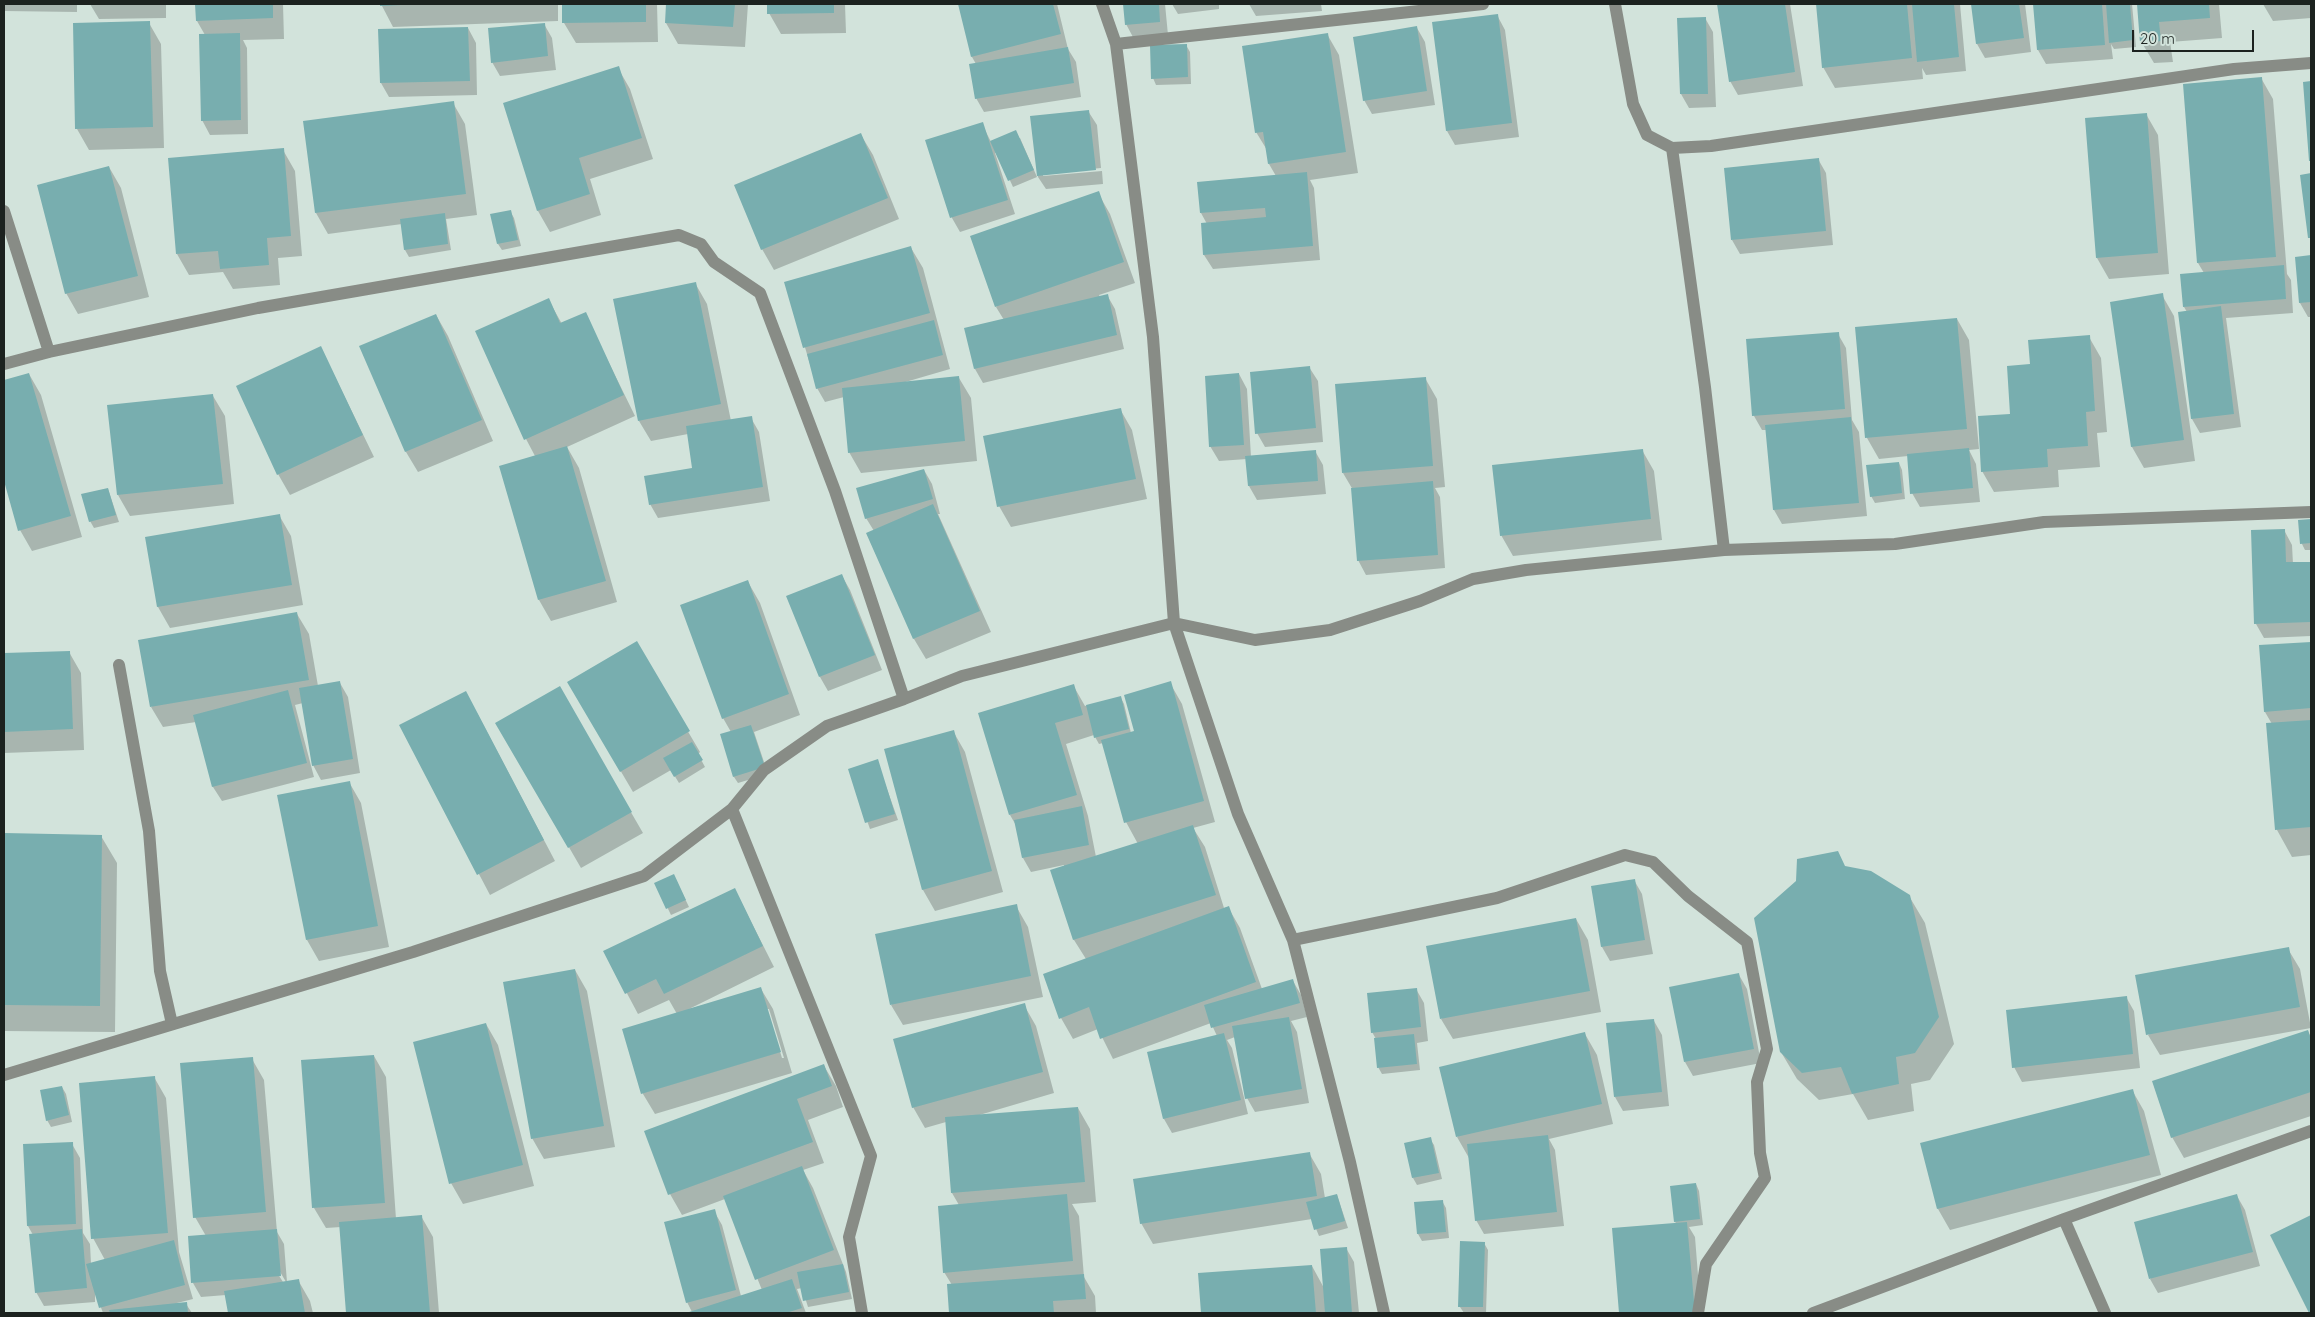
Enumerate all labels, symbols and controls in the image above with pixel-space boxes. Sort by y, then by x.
scale bar [2135,20,2258,52]
text: 20 m [2140,29,2175,48]

